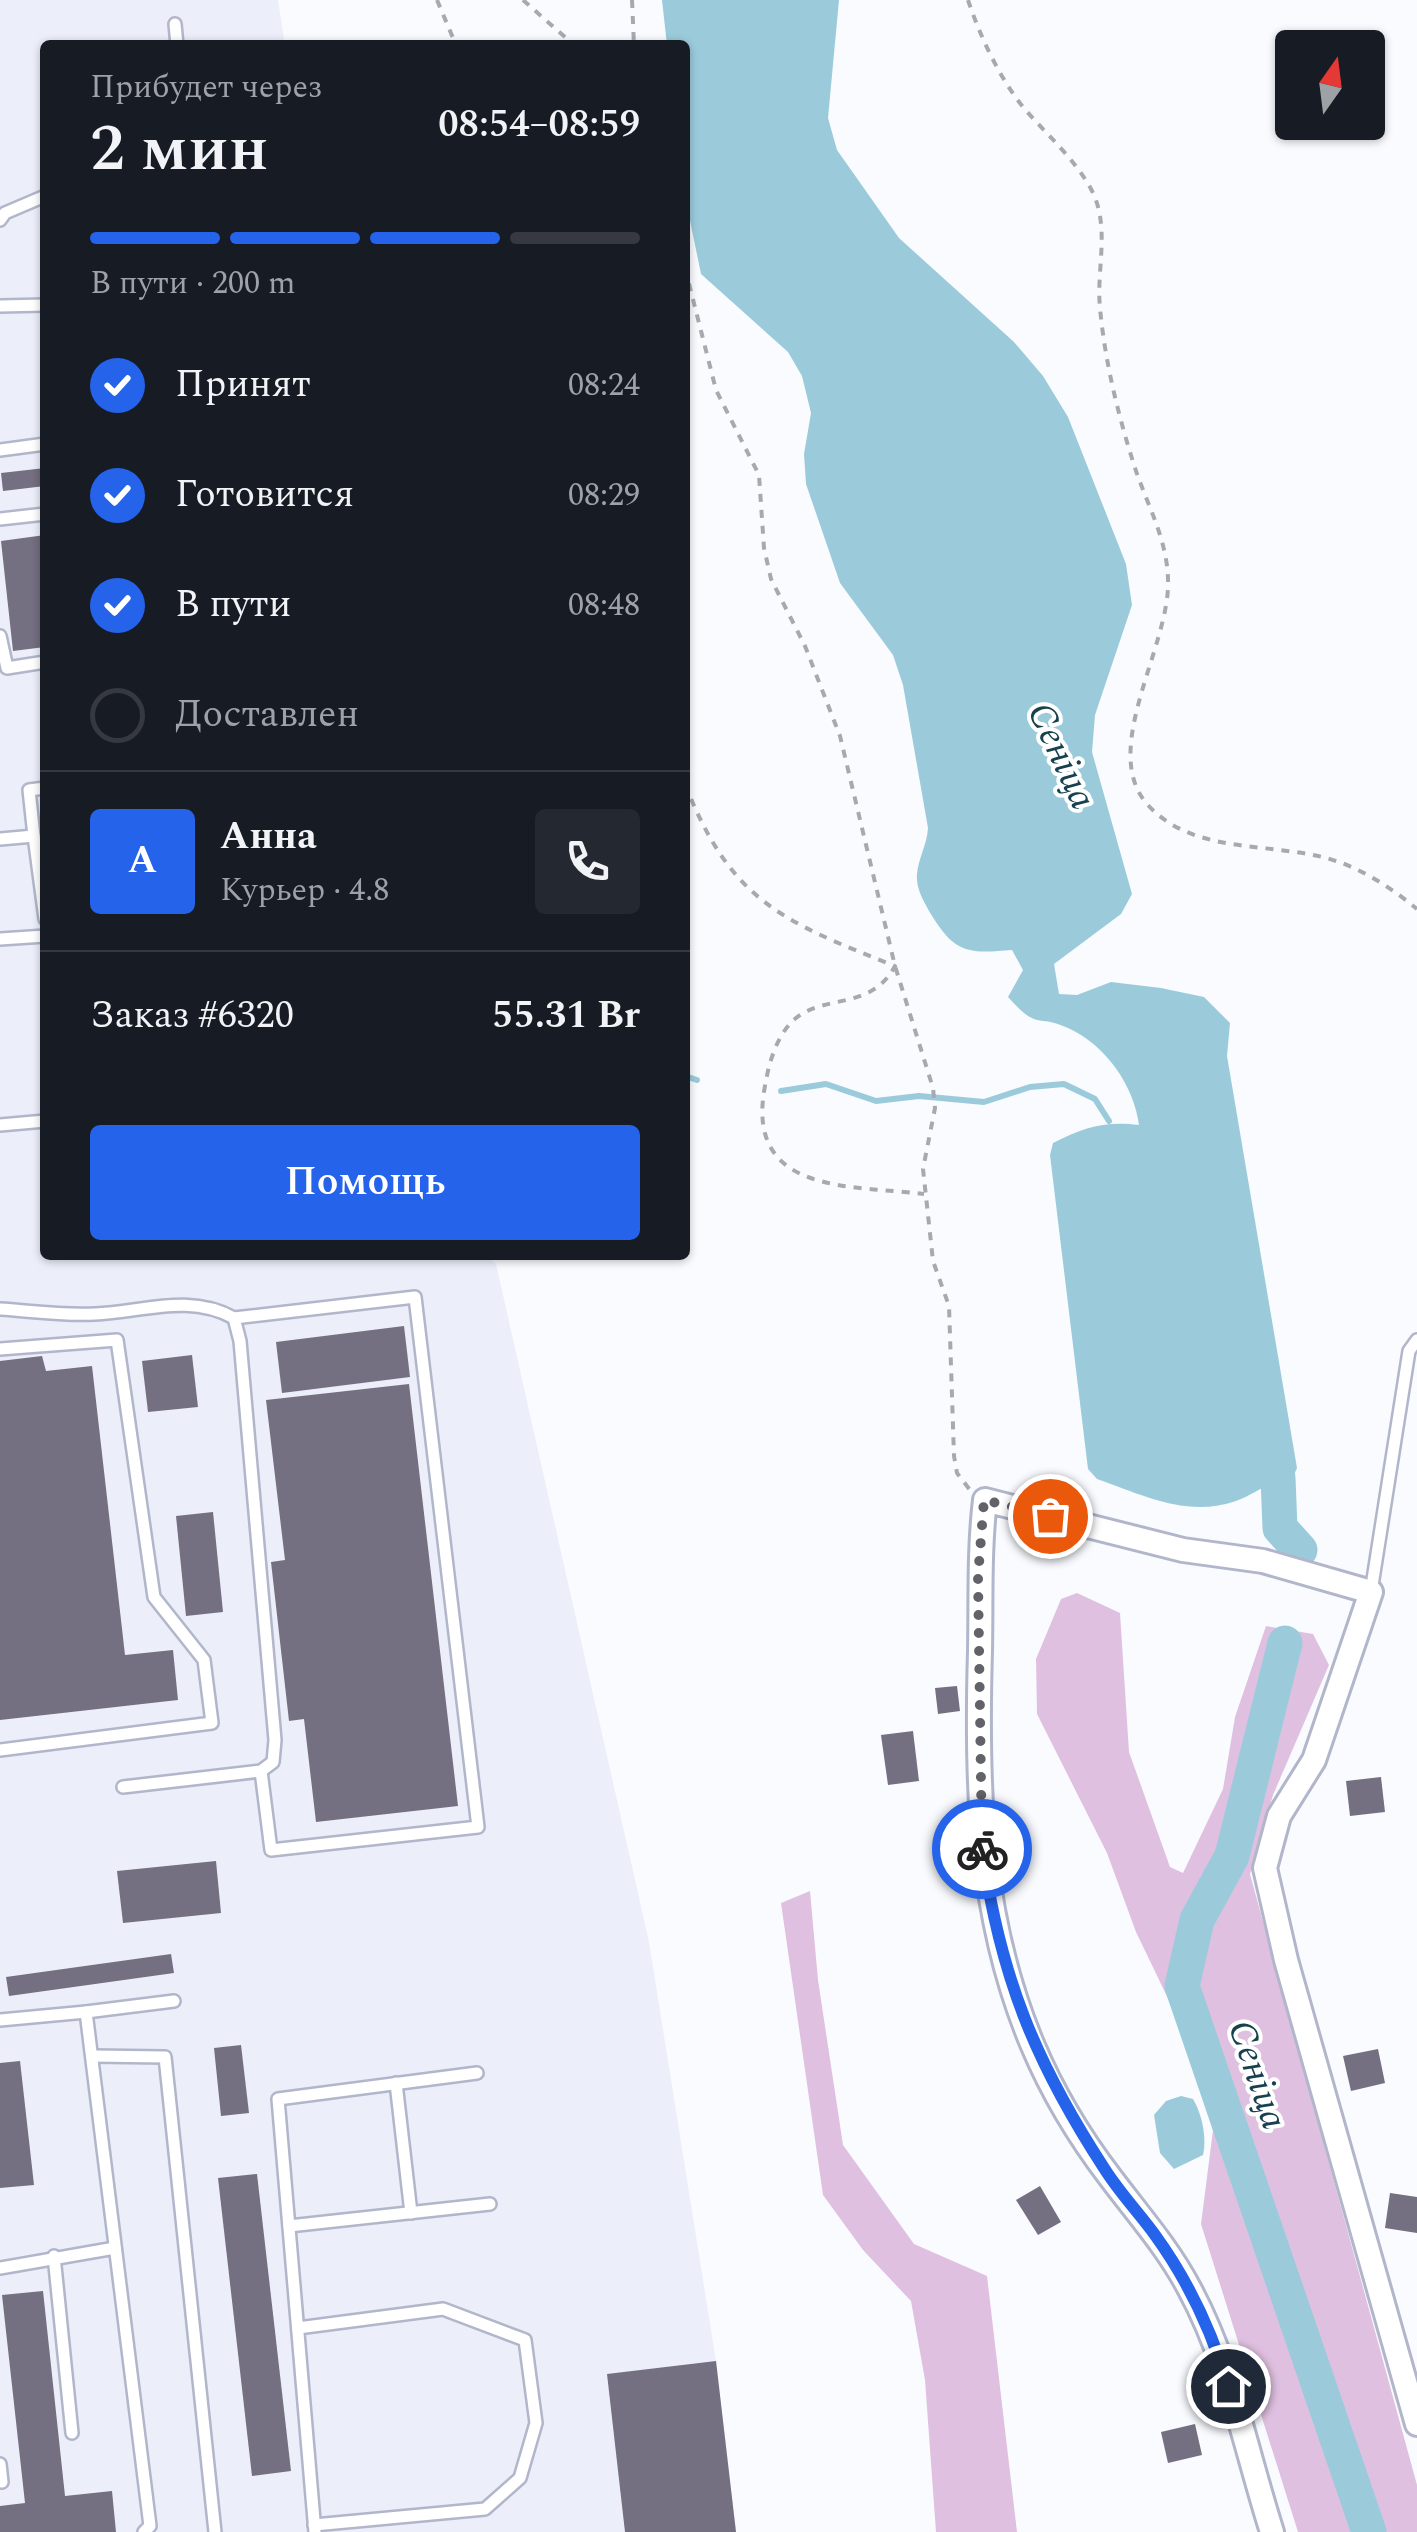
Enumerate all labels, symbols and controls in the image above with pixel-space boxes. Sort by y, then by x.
north arrow [1275,30,1385,140]
map controls [1275,30,1385,140]
text: Прибудет через [90,63,322,112]
text: 08:54–08:59 [438,96,640,154]
text: 2 мин [90,100,269,199]
text: В пути · 200 m [90,259,296,308]
text: Принят [175,356,311,414]
icon: check [90,358,145,413]
text: 08:24 [568,361,640,410]
text: Готовится [175,466,354,524]
icon: check [90,468,145,523]
text: 08:29 [568,471,640,520]
text: В пути [175,576,291,634]
icon: check [90,578,145,633]
text: 08:48 [568,581,640,630]
text: Доставлен [175,686,359,744]
water label: Сеніца [1011,693,1111,819]
text: Анна [220,808,317,866]
button: phone [535,809,640,914]
text: А [128,832,157,890]
text: Курьер · 4.8 [220,866,389,915]
text: Заказ #6320 [90,987,294,1045]
text: 55.31 Br [492,987,640,1045]
button: Помощь [90,1125,640,1240]
pin [1008,1474,1093,1559]
icon: bag [1023,1489,1078,1544]
courier [932,1799,1032,1899]
icon: bike [955,1822,1010,1877]
water label: Сеніца [1211,2013,1303,2137]
pin [1186,2344,1271,2429]
icon: home [1201,2359,1256,2414]

